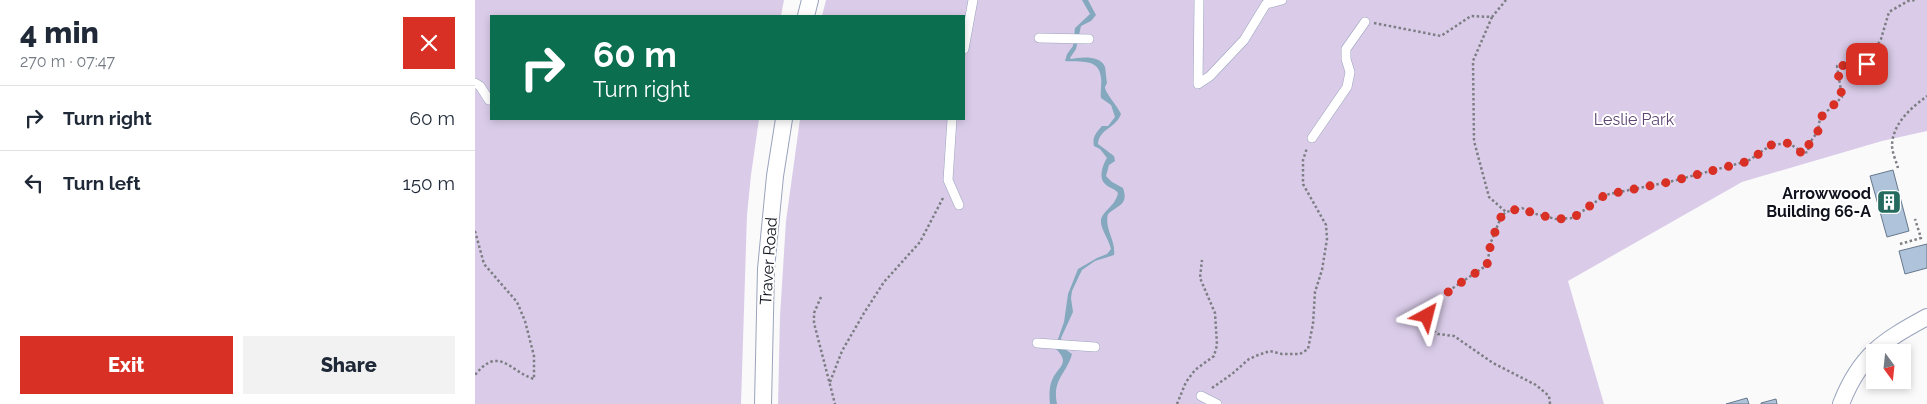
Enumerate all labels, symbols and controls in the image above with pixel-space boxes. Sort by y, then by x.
text: 4 min [20,15,99,50]
button: close [403,17,455,69]
text: 60 m [593,34,677,75]
icon: right [510,35,575,100]
pin [1846,43,1888,85]
icon: arrive [1853,50,1881,78]
text: 270 m · 07:47 [20,52,115,71]
text: Turn right [593,76,690,102]
icon: right [20,104,48,132]
text: Turn right [63,107,152,129]
text: 60 m [410,107,455,129]
park label: Leslie Park [1594,110,1675,129]
icon: left [20,169,48,197]
text: Turn left [63,172,140,194]
text: 150 m [403,172,455,194]
place label: Arrowwood Building 66-A [1766,184,1871,221]
building icon: Arrowwood Building 66-A [1876,189,1902,215]
street label: Traver Road [756,217,781,305]
position arrow [1400,289,1452,341]
button: Exit [20,336,233,394]
button: Share [243,336,455,394]
north arrow [1866,344,1911,389]
map controls [1866,344,1911,389]

